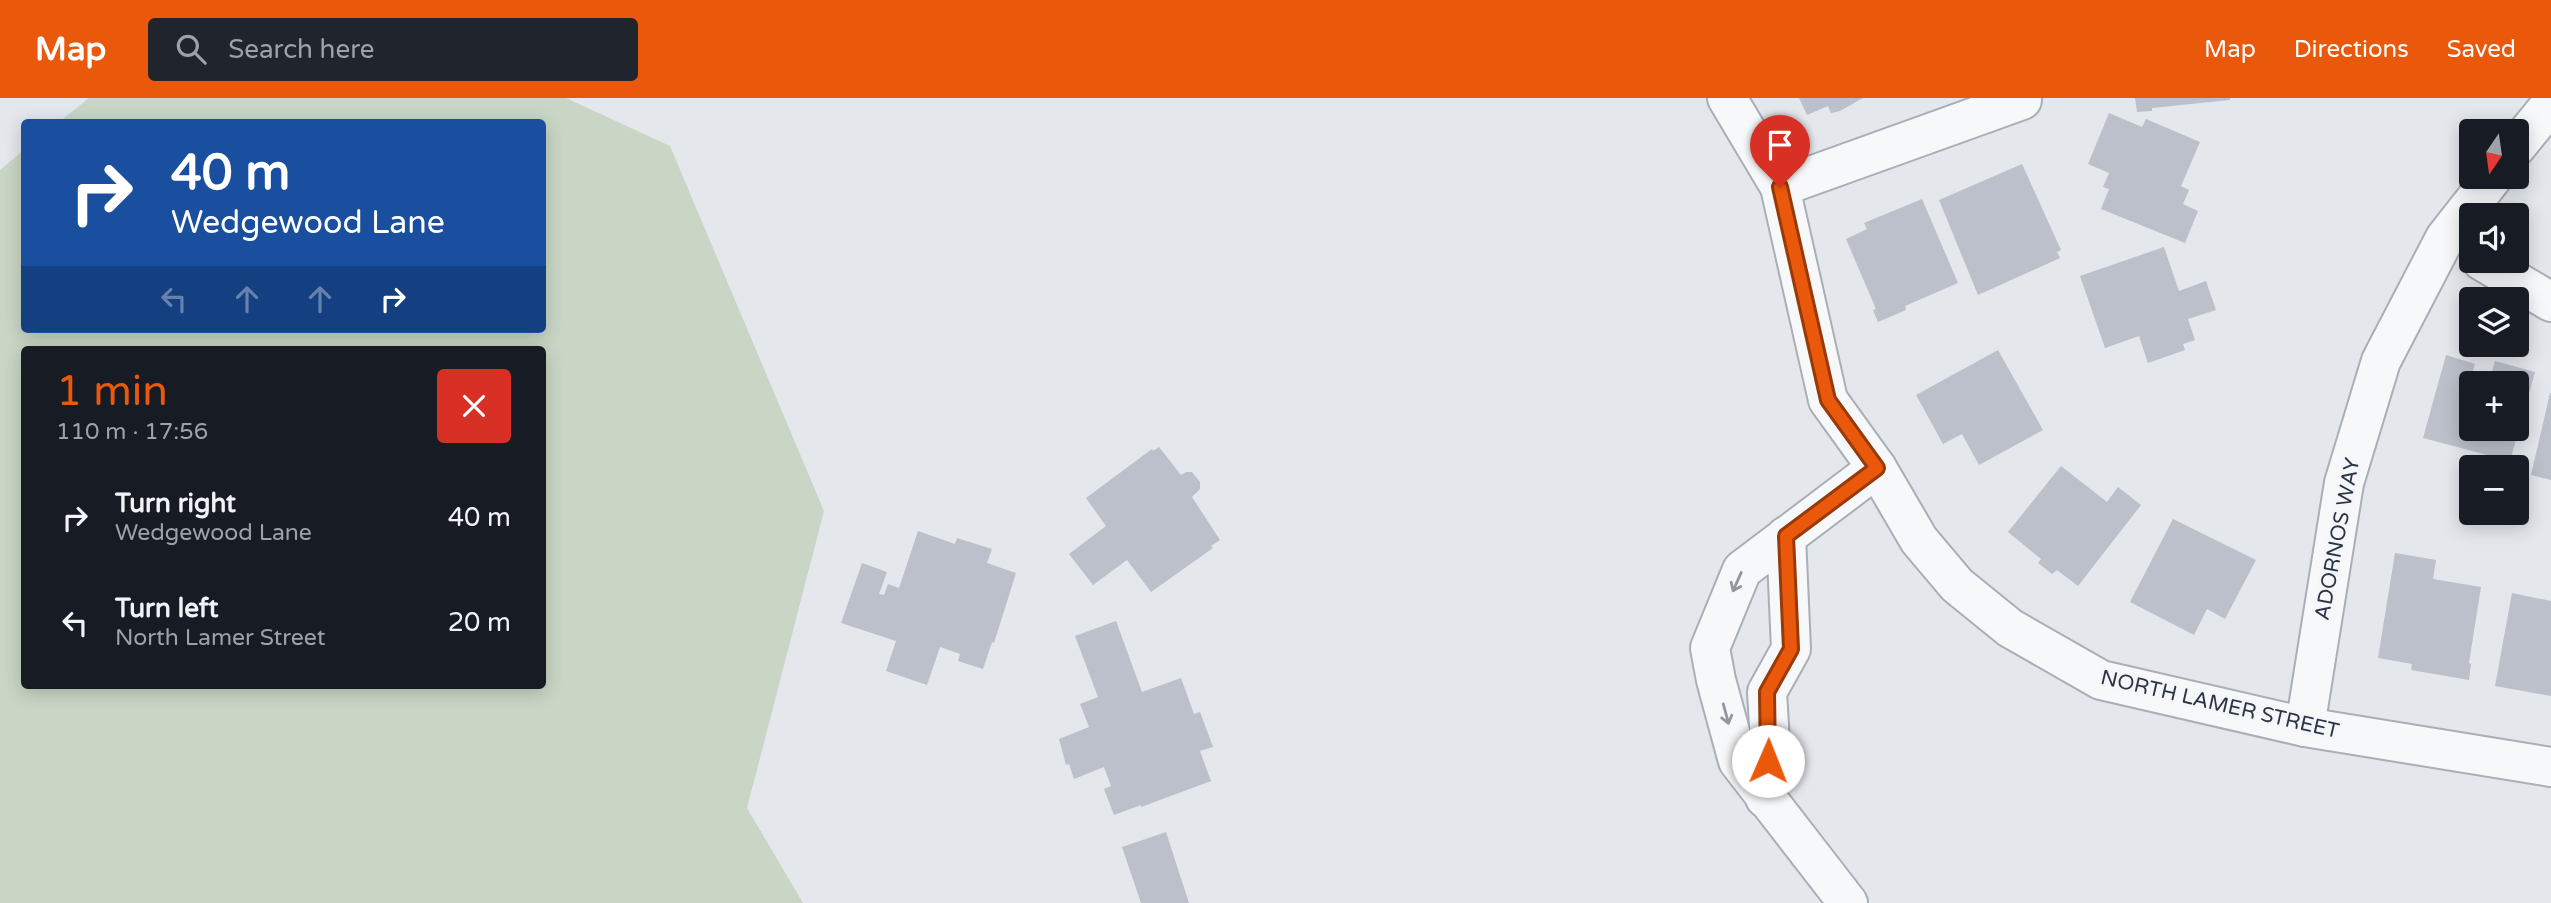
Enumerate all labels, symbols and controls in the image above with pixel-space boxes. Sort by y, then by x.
search box [148,18,638,81]
text: Map [35,30,106,69]
icon: search [172,30,210,68]
text: Search here [228,34,374,65]
text: Map [2204,35,2256,64]
text: Directions [2294,35,2409,64]
text: Saved [2447,35,2516,64]
pin [1750,115,1810,187]
north arrow [2459,119,2529,189]
map controls [2459,119,2529,525]
icon: arrive [1761,126,1799,164]
text: 40 m [171,144,290,203]
icon: right [56,147,147,238]
button: sound [2459,203,2529,273]
text: Wedgewood Lane [171,204,445,242]
icon: left [155,280,193,318]
icon: ahead [228,280,266,318]
icon: ahead [301,280,339,318]
icon: right [374,280,412,318]
button: layers [2459,287,2529,357]
text: 1 min [56,366,168,417]
button: close [437,369,511,443]
button: + [2459,371,2529,441]
text: 110 m · 17:56 [56,418,208,446]
button: − [2459,455,2529,525]
street label: ADORNOS WAY [2309,456,2365,622]
text: Turn right [115,488,236,519]
icon: right [56,499,94,537]
text: 40 m [448,502,511,533]
text: Wedgewood Lane [115,519,312,547]
one-way arrow [1730,571,1743,592]
text: Turn left [115,593,218,624]
icon: left [56,604,94,642]
text: 20 m [448,607,511,638]
text: North Lamer Street [115,624,326,652]
street label: NORTH LAMER STREET [2098,665,2342,744]
one-way arrow [1720,703,1733,725]
position arrow [1731,724,1805,798]

